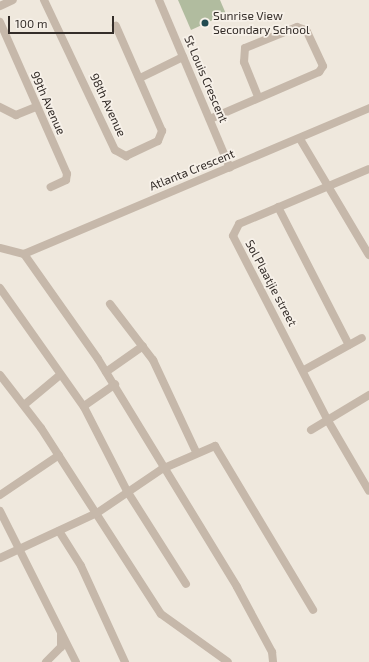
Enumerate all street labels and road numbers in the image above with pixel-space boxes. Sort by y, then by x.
street label: St Louis Crescent [181,33,231,125]
street label: 99th Avenue [28,69,68,137]
street label: 98th Avenue [87,71,129,139]
street label: Atlanta Crescent [147,146,237,194]
street label: Sol Plaatjie street [242,237,300,329]

